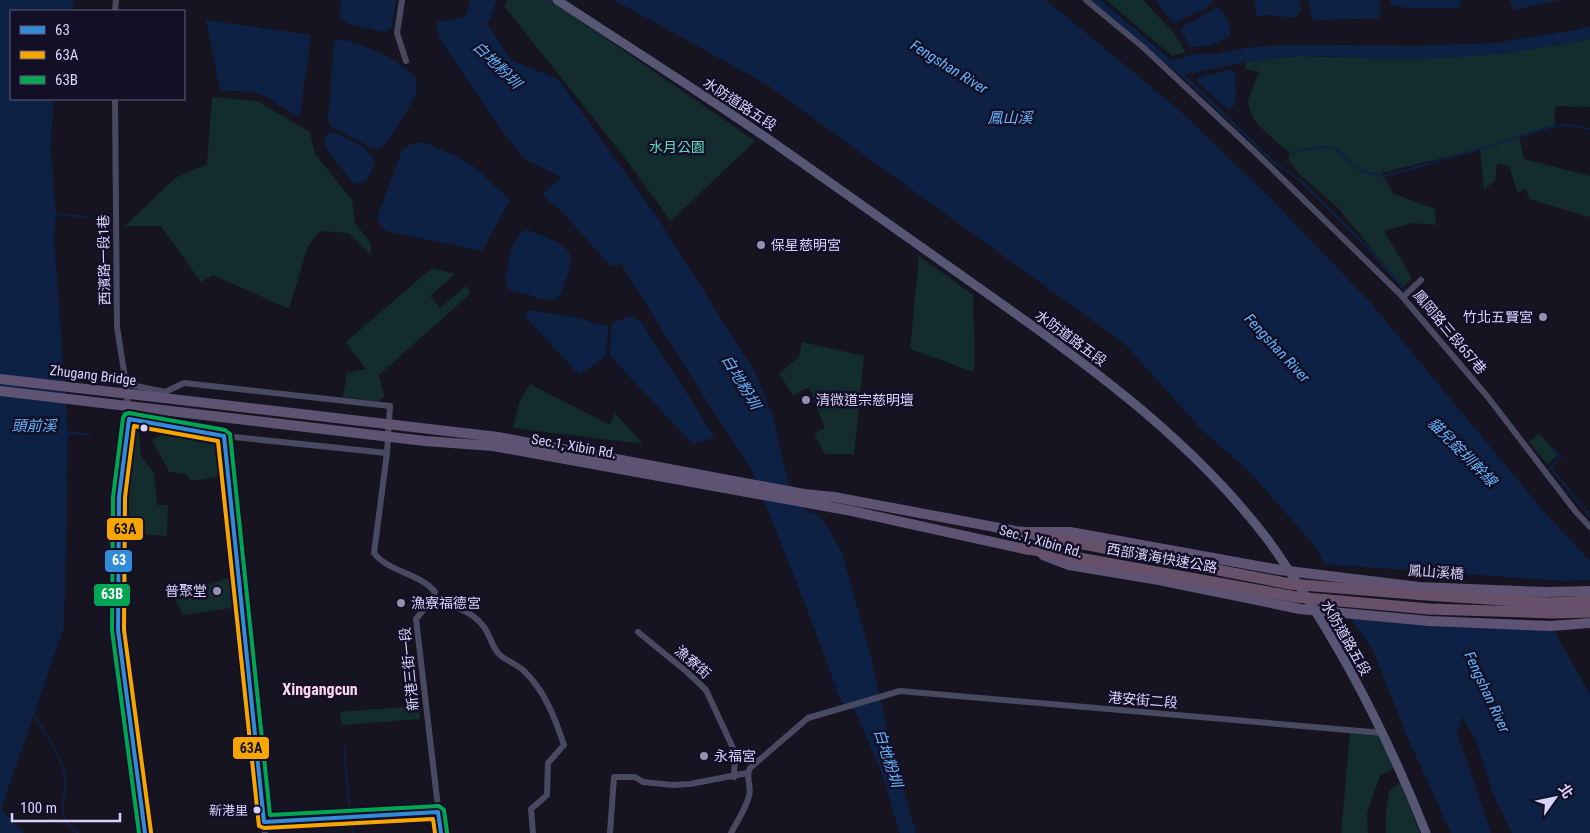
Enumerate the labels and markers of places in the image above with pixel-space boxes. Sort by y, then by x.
place label: 保星慈明宮 [771,237,841,253]
marker: 保星慈明宮 [755,239,767,251]
place label: 竹北五賢宮 [1463,309,1533,325]
marker: 竹北五賢宮 [1537,311,1549,323]
place label: 清微道宗慈明壇 [816,392,914,408]
marker: 清微道宗慈明壇 [800,394,812,406]
unlabelled marker [139,423,149,433]
place label: 普聚堂 [165,583,207,599]
marker: 普聚堂 [211,585,223,597]
place label: 漁寮福德宮 [411,595,481,611]
marker: 漁寮福德宮 [395,597,407,609]
place label: 永福宮 [714,748,756,764]
marker: 永福宮 [698,750,710,762]
place label: 新港里 [209,803,248,818]
marker: 新港里 [252,805,262,815]

